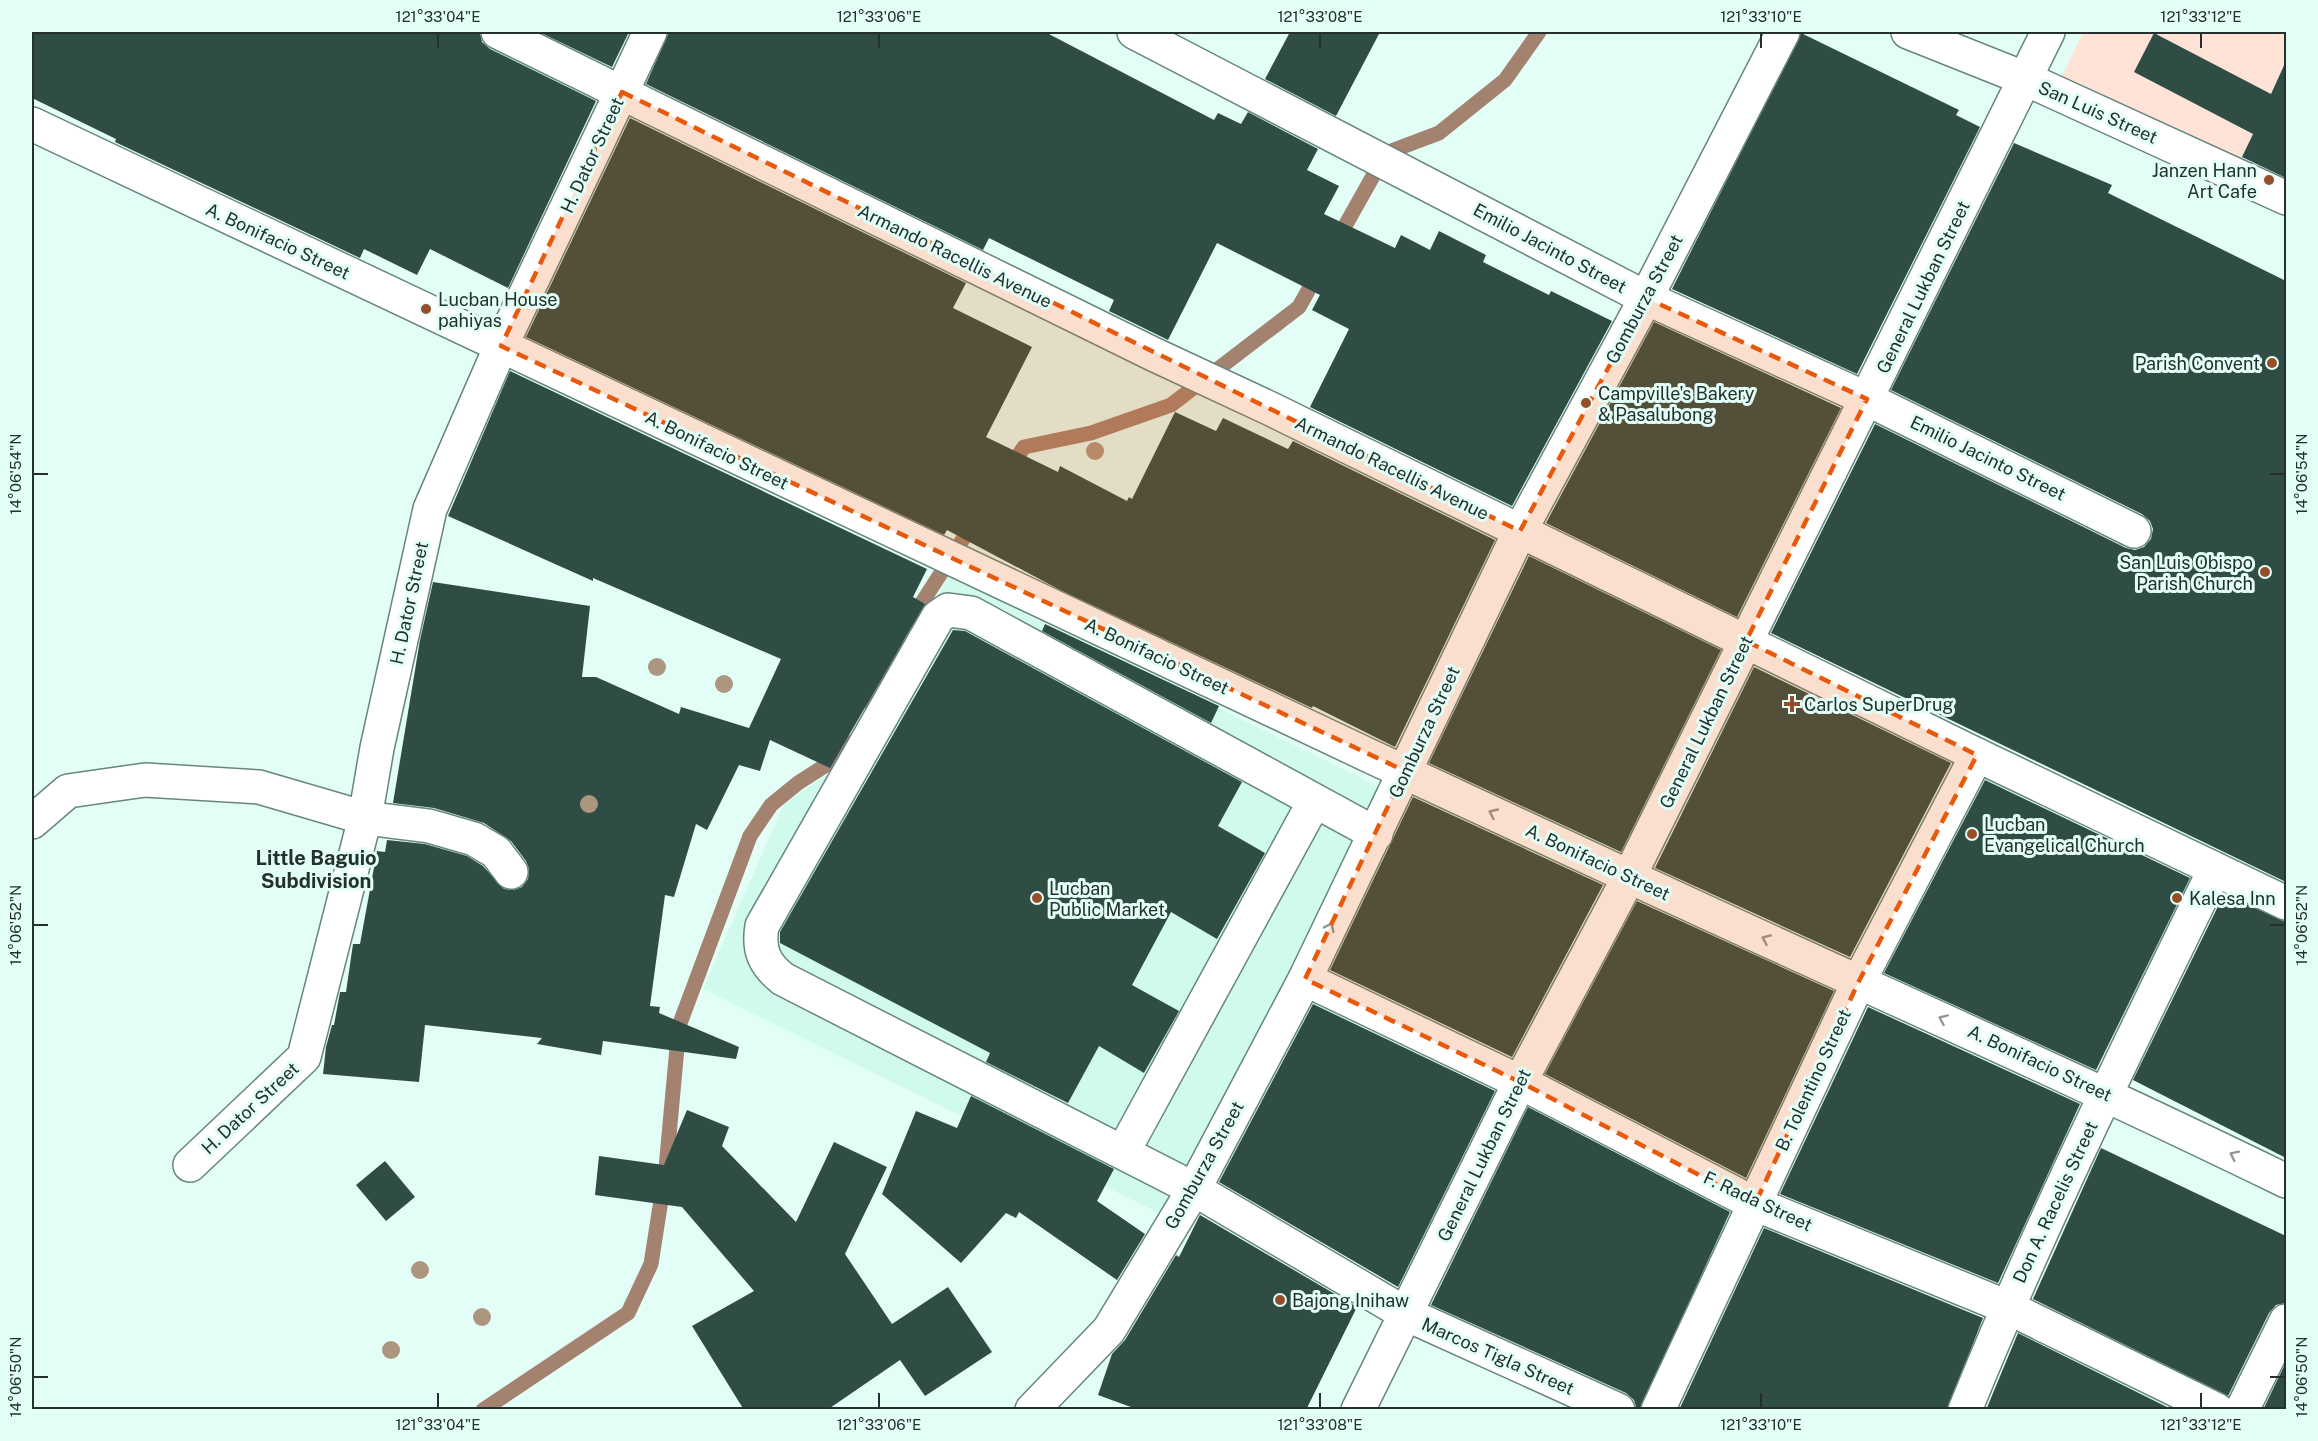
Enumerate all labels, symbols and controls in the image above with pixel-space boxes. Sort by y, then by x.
text: 121°33'04"E [396,8,480,25]
text: 121°33'06"E [837,8,921,25]
text: 121°33'08"E [1277,8,1363,25]
text: 121°33'10"E [1720,8,1802,25]
text: 121°33'12"E [2160,8,2242,25]
street label: San Luis Street [2035,76,2161,148]
street label: H. Dator Street [556,94,628,216]
place label: Janzen Hann Art Cafe [2152,160,2257,202]
marker: Janzen Hann Art Cafe [2262,173,2276,187]
street label: General Lukban Street [1872,197,1974,377]
street label: A. Bonifacio Street [203,198,353,284]
street label: Emilio Jacinto Street [1470,199,1630,297]
street label: Armando Racellis Avenue [855,200,1055,312]
street label: Gomburza Street [1601,231,1687,367]
place label: Lucban House pahiyas [438,289,557,331]
marker: Lucban House pahiyas [419,302,433,316]
place label: Parish Convent [2135,353,2260,374]
marker: Parish Convent [2265,356,2279,370]
place label: Campville's Bakery & Pasalubong [1598,383,1755,425]
marker: Campville's Bakery & Pasalubong [1579,396,1593,410]
street label: A. Bonifacio Street [642,406,792,494]
street label: Emilio Jacinto Street [1907,411,2069,505]
street label: Armando Racellis Avenue [1292,412,1492,524]
text: 14°06'54"N [7,433,24,515]
text: 14°06'54"N [2293,433,2310,515]
street label: H. Dator Street [386,540,432,666]
place label: San Luis Obispo Parish Church [2119,552,2253,594]
marker: San Luis Obispo Parish Church [2258,565,2272,579]
street label: A. Bonifacio Street [1082,613,1232,699]
street label: General Lukban Street [1655,632,1757,812]
street label: Gomburza Street [1384,663,1464,801]
place label: Carlos SuperDrug [1804,694,1954,715]
marker: Carlos SuperDrug [1785,697,1799,711]
one-way arrow [1489,808,1500,820]
place label: Lucban Evangelical Church [1984,814,2145,856]
street label: A. Bonifacio Street [1523,819,1673,905]
marker: Lucban Evangelical Church [1965,827,1979,841]
district label: Little Baguio Subdivision [255,846,377,893]
place label: Lucban Public Market [1049,878,1165,920]
text: 14°06'52"N [7,885,24,965]
text: 14°06'52"N [2293,885,2310,965]
place label: Kalesa Inn [2189,888,2276,909]
marker: Lucban Public Market [1030,891,1044,905]
marker: Kalesa Inn [2170,891,2184,905]
one-way arrow [1323,922,1335,933]
one-way arrow [1761,934,1772,946]
street label: B. Tolentino Street [1771,1006,1855,1154]
one-way arrow [1939,1014,1950,1026]
street label: A. Bonifacio Street [1965,1020,2115,1106]
street label: H. Dator Street [197,1058,303,1158]
street label: General Lukban Street [1433,1065,1535,1245]
street label: Gomburza Street [1160,1097,1248,1233]
street label: Don A. Racelis Street [2008,1118,2102,1286]
one-way arrow [2229,1151,2240,1163]
street label: F. Rada Street [1700,1167,1816,1235]
place label: Bajong Inihaw [1292,1290,1409,1311]
marker: Bajong Inihaw [1273,1293,1287,1307]
street label: Marcos Tigla Street [1419,1313,1577,1399]
text: 14°06'50"N [7,1336,24,1418]
text: 14°06'50"N [2293,1336,2310,1418]
text: 121°33'04"E [396,1416,480,1433]
text: 121°33'06"E [837,1416,921,1433]
text: 121°33'08"E [1277,1416,1363,1433]
text: 121°33'10"E [1720,1416,1802,1433]
text: 121°33'12"E [2160,1416,2242,1433]

